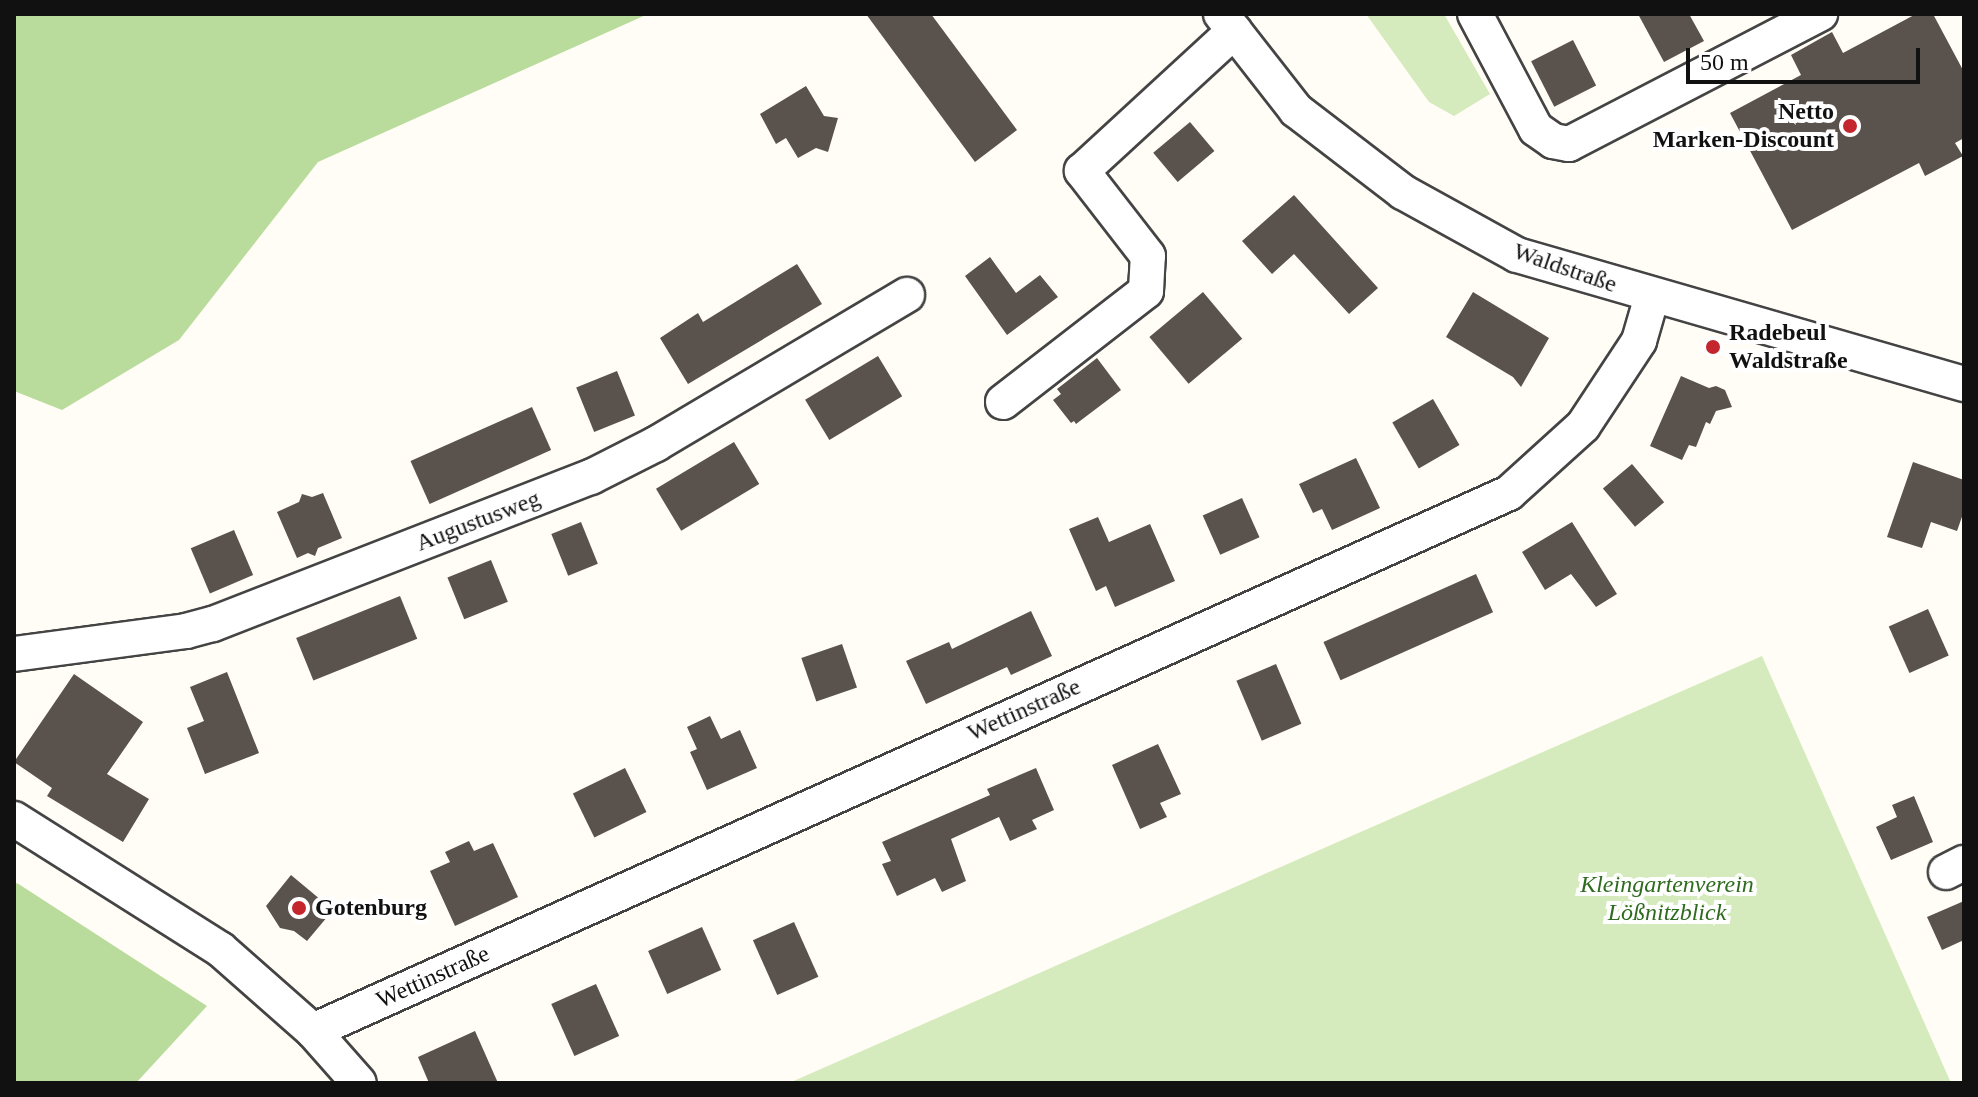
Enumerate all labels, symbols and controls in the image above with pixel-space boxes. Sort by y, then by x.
scale bar [1690,32,1924,82]
text: 50 m [1700,49,1749,75]
place label: Netto Marken-Discount [1653,98,1834,154]
marker: Netto Marken-Discount [1841,117,1859,135]
street label: Waldstraße [1510,237,1620,299]
place label: Radebeul Waldstraße [1729,319,1848,375]
marker: Radebeul Waldstraße [1704,338,1722,356]
street label: Augustusweg [412,484,544,558]
street label: Wettinstraße [963,672,1085,748]
park label: Kleingartenverein Lößnitzblick [1580,871,1754,927]
place label: Gotenburg [315,894,427,922]
marker: Gotenburg [290,899,308,917]
street label: Wettinstraße [372,939,494,1015]

